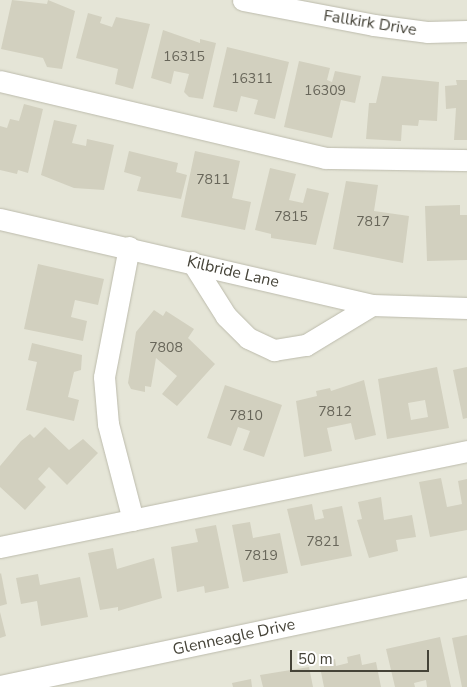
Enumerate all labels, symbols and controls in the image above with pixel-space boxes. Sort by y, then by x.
street label: Fallkirk Drive [322,6,418,40]
house number: 16315 [163,49,205,65]
house number: 16311 [231,71,273,87]
house number: 16309 [304,83,346,99]
house number: 7811 [196,172,230,188]
house number: 7815 [274,209,308,225]
house number: 7817 [356,214,390,230]
street label: Kilbride Lane [185,252,281,292]
house number: 7808 [149,340,183,356]
house number: 7812 [318,404,352,420]
house number: 7810 [229,408,263,424]
house number: 7821 [306,534,340,550]
house number: 7819 [244,548,278,564]
street label: Glenneagle Drive [171,615,297,659]
scale bar [292,640,431,672]
text: 50 m [298,649,333,669]

